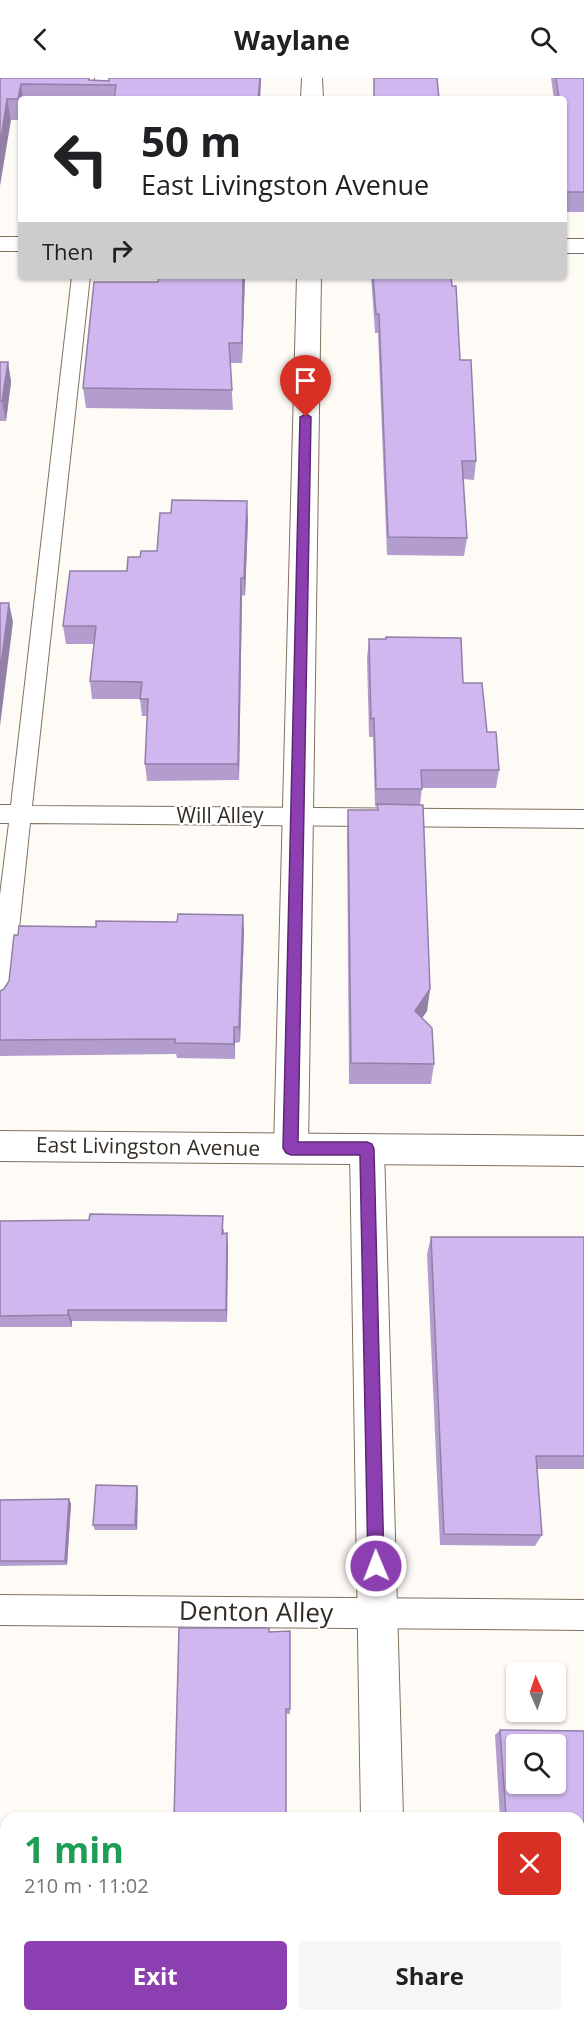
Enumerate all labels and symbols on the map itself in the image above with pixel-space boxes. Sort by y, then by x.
pin [280,355,331,417]
street label: Will Alley [177,801,264,829]
street label: East Livingston Avenue [36,1130,260,1162]
position arrow [344,1534,408,1598]
street label: Denton Alley [179,1592,334,1630]
north arrow [506,1662,566,1722]

